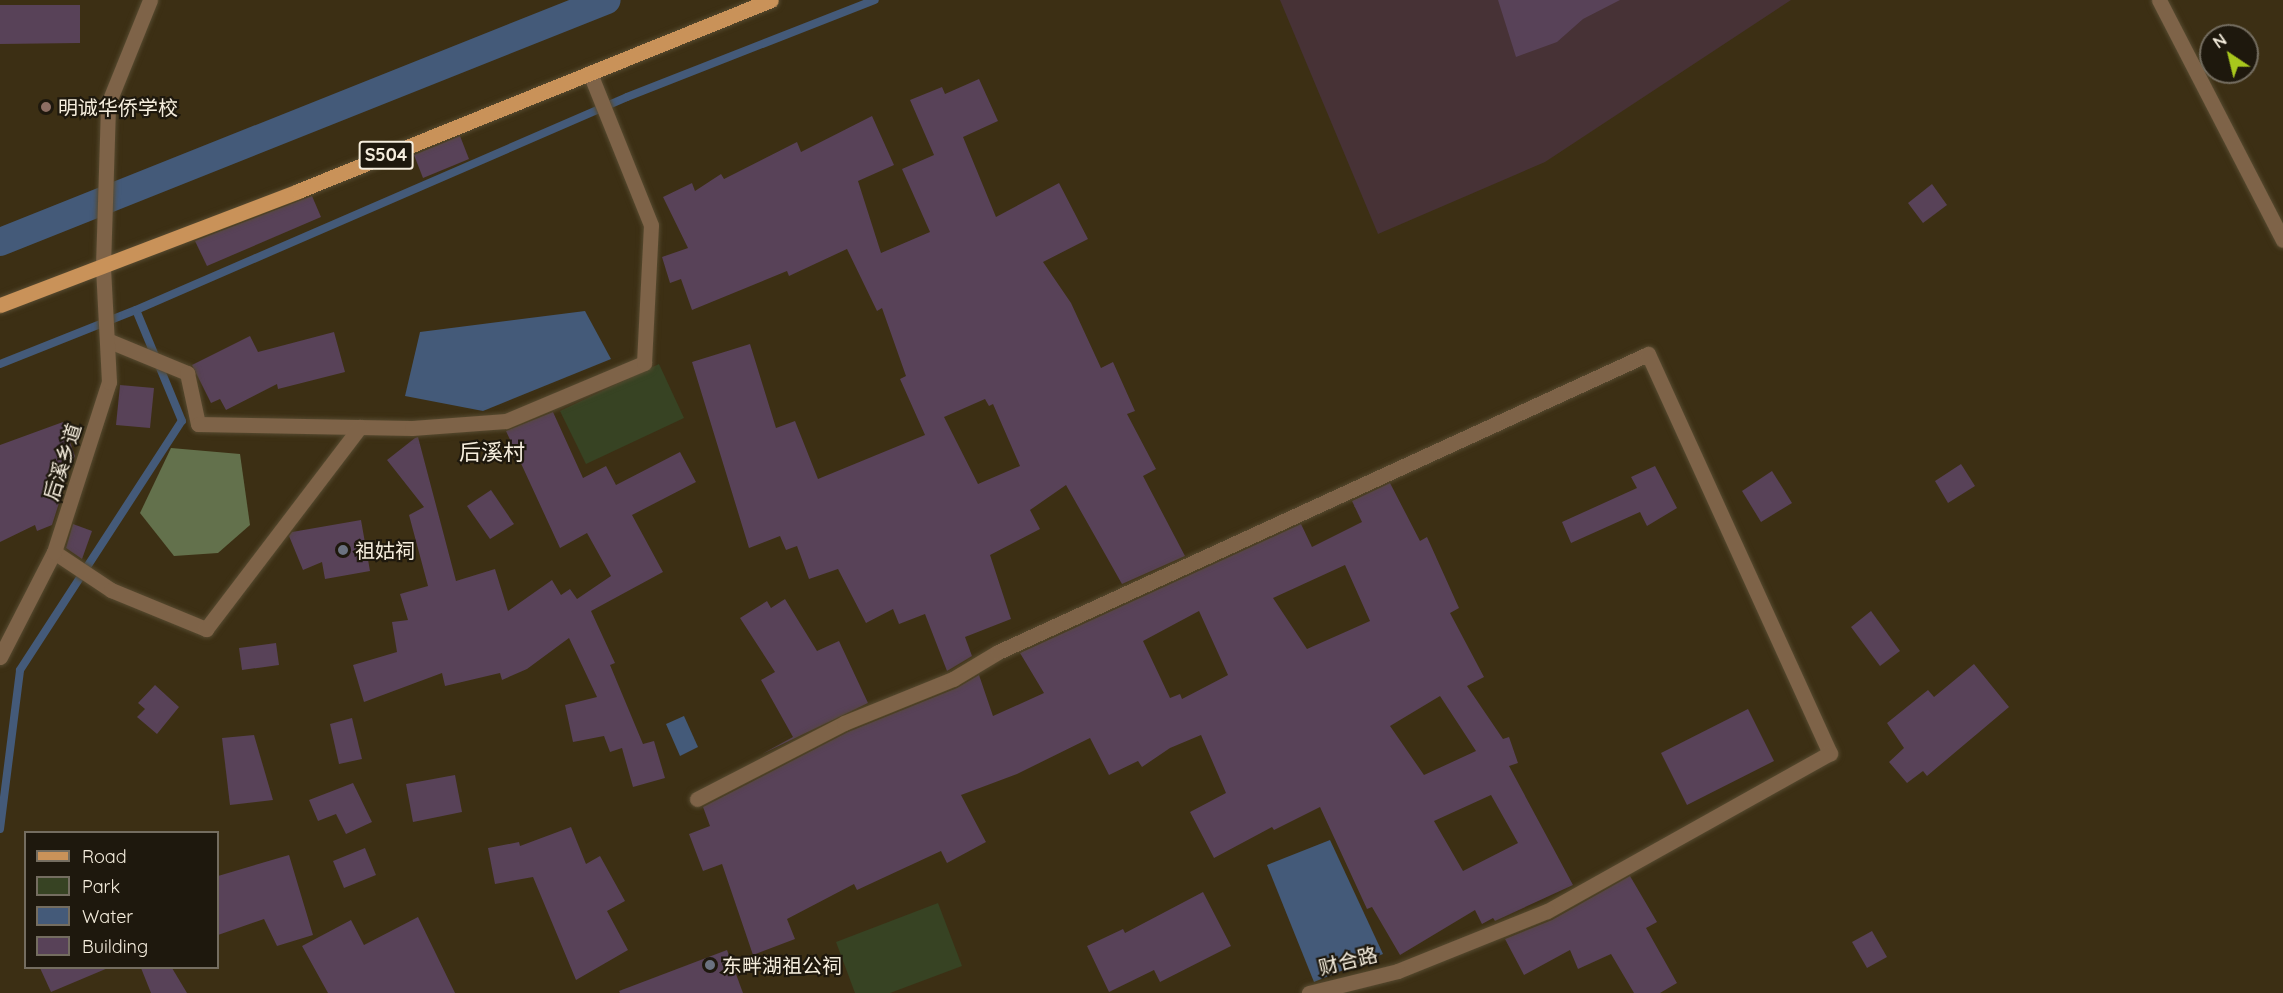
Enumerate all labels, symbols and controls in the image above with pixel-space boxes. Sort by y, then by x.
north arrow [2199,24,2259,84]
text: N [2209,29,2230,52]
place label: 明诚华侨学校 [58,95,178,119]
marker: 明诚华侨学校 [39,100,53,114]
road number: S504 [358,140,414,170]
street label: 后溪乡道 [38,420,86,504]
district label: 后溪村 [459,440,525,466]
place label: 祖姑祠 [355,538,415,562]
marker: 祖姑祠 [336,543,350,557]
legend [24,831,219,969]
text: Road [82,845,127,868]
text: Park [82,875,120,898]
text: Water [82,905,133,928]
text: Building [82,935,148,958]
street label: 财合路 [1316,942,1380,980]
place label: 东畔湖祖公祠 [722,953,842,977]
marker: 东畔湖祖公祠 [703,958,717,972]

